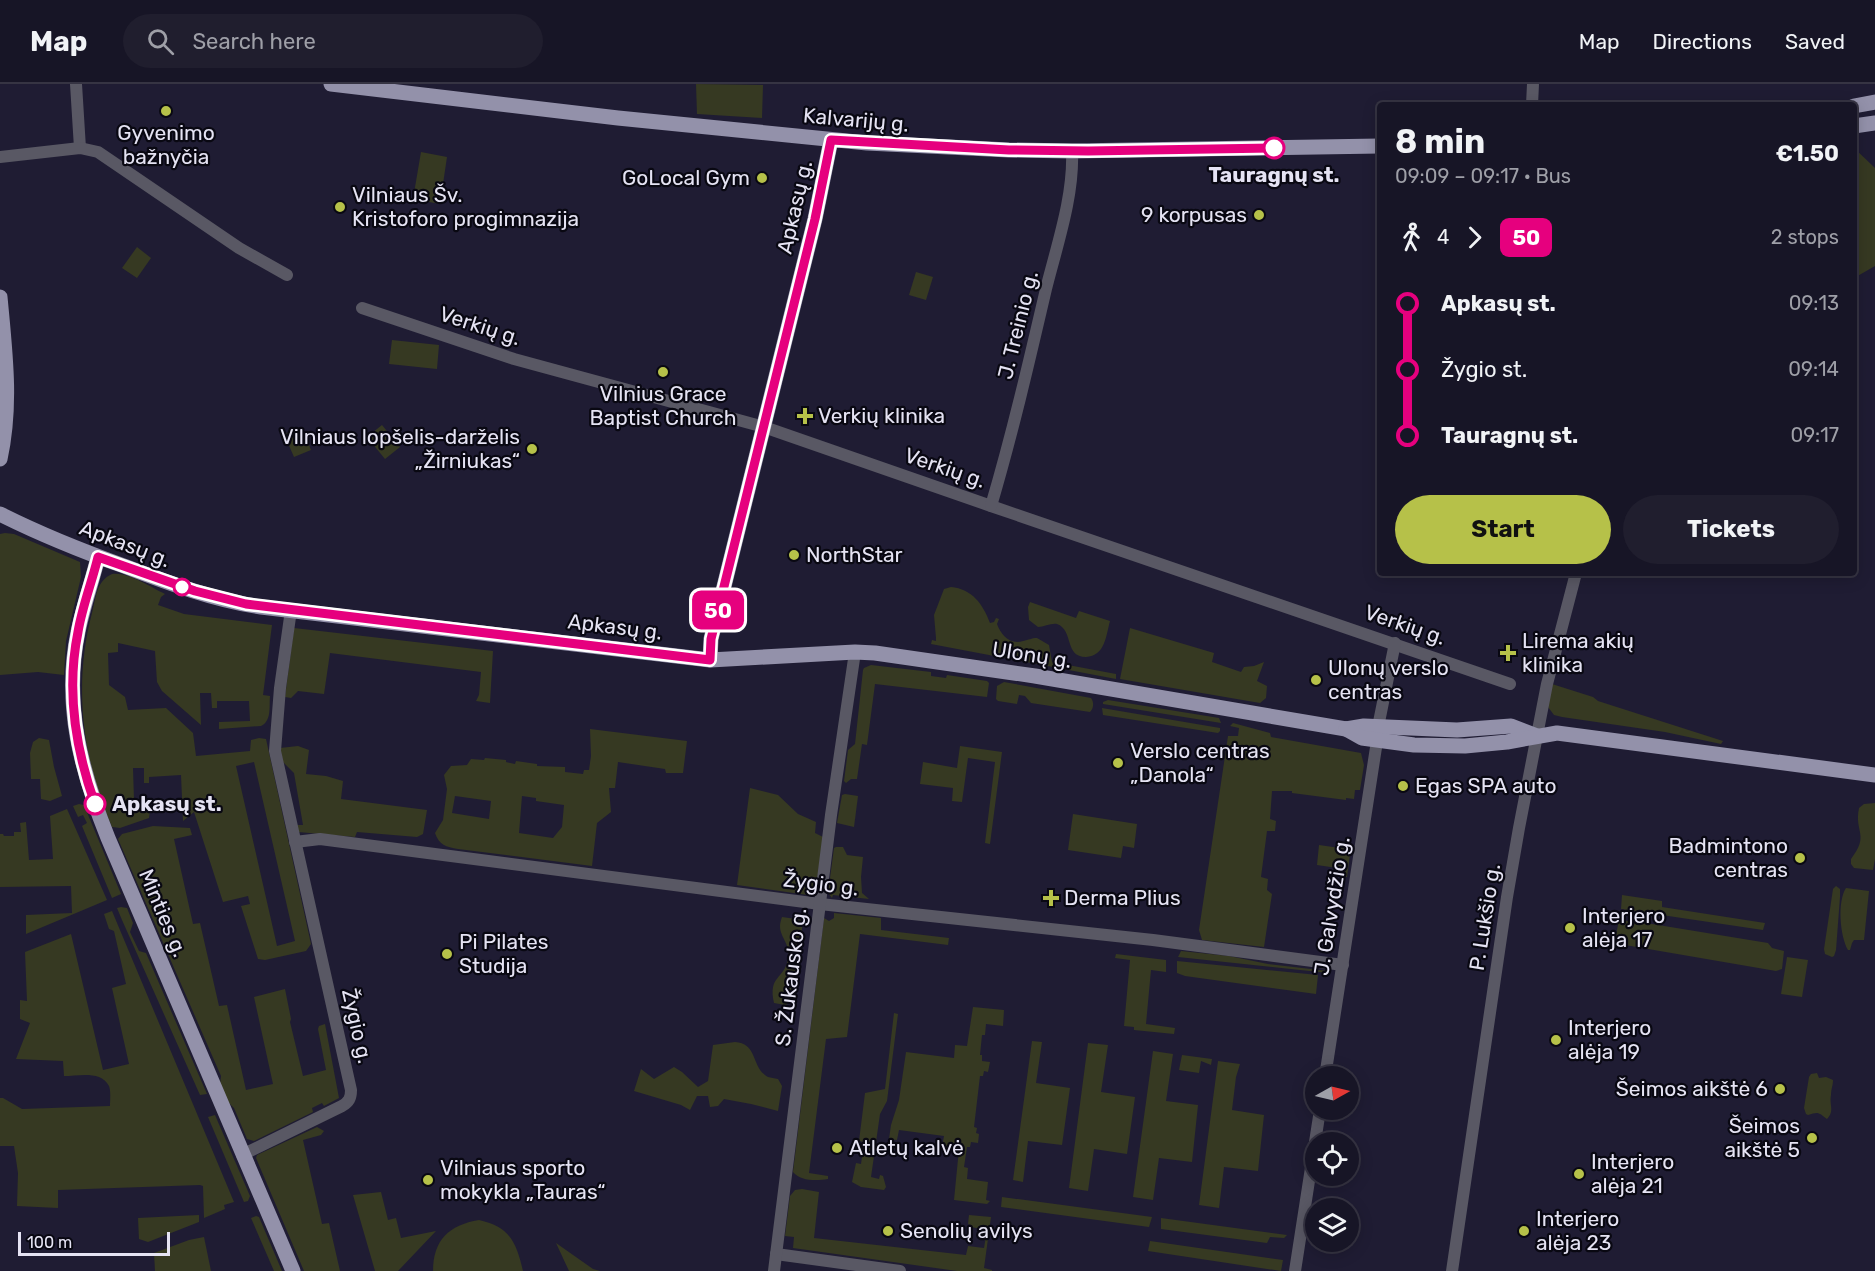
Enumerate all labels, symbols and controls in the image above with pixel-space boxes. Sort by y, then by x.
search box [123,14,543,68]
text: Map [30,25,87,58]
icon: search [144,25,177,58]
text: Search here [192,28,316,55]
text: Map [1579,29,1620,54]
text: Directions [1653,29,1752,54]
text: Saved [1785,29,1845,54]
street label: Kalvarijų g. [802,102,910,137]
marker: Gyvenimo bažnyčia [159,104,173,118]
place label: Gyvenimo bažnyčia [117,120,215,169]
text: 8 min [1395,122,1485,161]
marker: Tauragnų st. [1263,137,1285,159]
text: €1.50 [1775,140,1839,167]
street label: Apkasų g. [772,158,817,256]
place label: Tauragnų st. [1208,162,1340,187]
text: 09:09 – 09:17 · Bus [1395,164,1571,188]
place label: GoLocal Gym [622,165,750,190]
marker: GoLocal Gym [755,171,769,185]
place label: Vilniaus Šv. Kristoforo progimnazija [352,182,579,231]
marker: Vilniaus Šv. Kristoforo progimnazija [333,200,347,214]
place label: 9 korpusas [1141,202,1247,227]
marker: 9 korpusas [1252,208,1266,222]
icon: walk [1395,221,1428,254]
icon: forward [1458,221,1491,254]
text: 4 [1437,225,1449,249]
text: 50 [1512,225,1540,250]
text: 2 stops [1771,225,1839,249]
street label: J. Treinio g. [992,268,1043,382]
text: Apkasų st. [1441,290,1556,317]
text: 09:13 [1789,291,1839,315]
street label: Verkių g. [436,301,524,350]
text: Žygio st. [1441,356,1527,383]
text: 09:14 [1788,357,1839,381]
marker: Vilnius Grace Baptist Church [656,365,670,379]
place label: Vilnius Grace Baptist Church [590,381,736,430]
place label: Verkių klinika [818,403,945,428]
marker: Verkių klinika [796,407,814,425]
text: Tauragnų st. [1441,422,1578,449]
text: 09:17 [1791,423,1839,447]
place label: Vilniaus lopšelis-darželis „Žirniukas“ [280,424,520,473]
marker: Vilniaus lopšelis-darželis „Žirniukas“ [525,442,539,456]
street label: Verkių g. [901,442,989,493]
button: Start [1395,495,1611,564]
button: Tickets [1623,495,1839,564]
street label: Apkasų g. [76,515,174,572]
place label: NorthStar [806,542,902,567]
marker: NorthStar [787,548,801,562]
unlabelled marker [173,578,191,596]
line badge: 50 [691,590,745,630]
text: 50 [704,598,732,623]
street label: Verkių g. [1361,599,1449,650]
street label: Apkasų g. [566,608,664,645]
place label: Lirema akių klinika [1522,628,1634,677]
street label: Ulonų g. [990,636,1074,673]
marker: Lirema akių klinika [1499,644,1517,662]
place label: Ulonų verslo centras [1328,655,1449,704]
marker: Ulonų verslo centras [1309,673,1323,687]
place label: Verslo centras „Danola“ [1130,738,1270,787]
marker: Verslo centras „Danola“ [1111,756,1125,770]
place label: Egas SPA auto [1415,773,1556,798]
marker: Egas SPA auto [1396,779,1410,793]
place label: Apkasų st. [112,791,222,816]
marker: Apkasų st. [84,793,106,815]
place label: Badmintono centras [1669,833,1788,882]
street label: J. Galvydžio g. [1308,835,1355,977]
marker: Badmintono centras [1793,851,1807,865]
street label: P. Lukšio g. [1464,862,1505,972]
street label: Minties g. [134,865,193,961]
street label: Žygio g. [782,866,860,901]
place label: Derma Plius [1064,885,1181,910]
marker: Derma Plius [1042,889,1060,907]
place label: Interjero alėja 17 [1582,903,1665,952]
street label: S. Žukausko g. [770,906,811,1048]
marker: Interjero alėja 17 [1563,921,1577,935]
place label: Pi Pilates Studija [459,929,549,978]
marker: Pi Pilates Studija [440,947,454,961]
street label: Žygio g. [337,986,378,1066]
place label: Interjero alėja 19 [1568,1015,1651,1064]
marker: Interjero alėja 19 [1549,1033,1563,1047]
north arrow [1305,1066,1359,1120]
map controls [1305,1066,1359,1252]
place label: Šeimos aikštė 6 [1616,1076,1768,1101]
marker: Šeimos aikštė 6 [1773,1082,1787,1096]
place label: Šeimos aikštė 5 [1724,1113,1800,1162]
marker: Šeimos aikštė 5 [1805,1131,1819,1145]
button: locate [1305,1132,1359,1186]
place label: Atletų kalvė [849,1135,964,1160]
marker: Atletų kalvė [830,1141,844,1155]
place label: Interjero alėja 21 [1591,1149,1674,1198]
place label: Vilniaus sporto mokykla „Tauras“ [440,1155,605,1204]
marker: Interjero alėja 21 [1572,1167,1586,1181]
marker: Vilniaus sporto mokykla „Tauras“ [421,1173,435,1187]
button: layers [1305,1198,1359,1252]
place label: Interjero alėja 23 [1536,1206,1619,1255]
place label: Senolių avilys [900,1218,1033,1243]
marker: Senolių avilys [881,1224,895,1238]
marker: Interjero alėja 23 [1517,1224,1531,1238]
scale bar [18,1229,170,1256]
text: 100 m [27,1233,72,1252]

